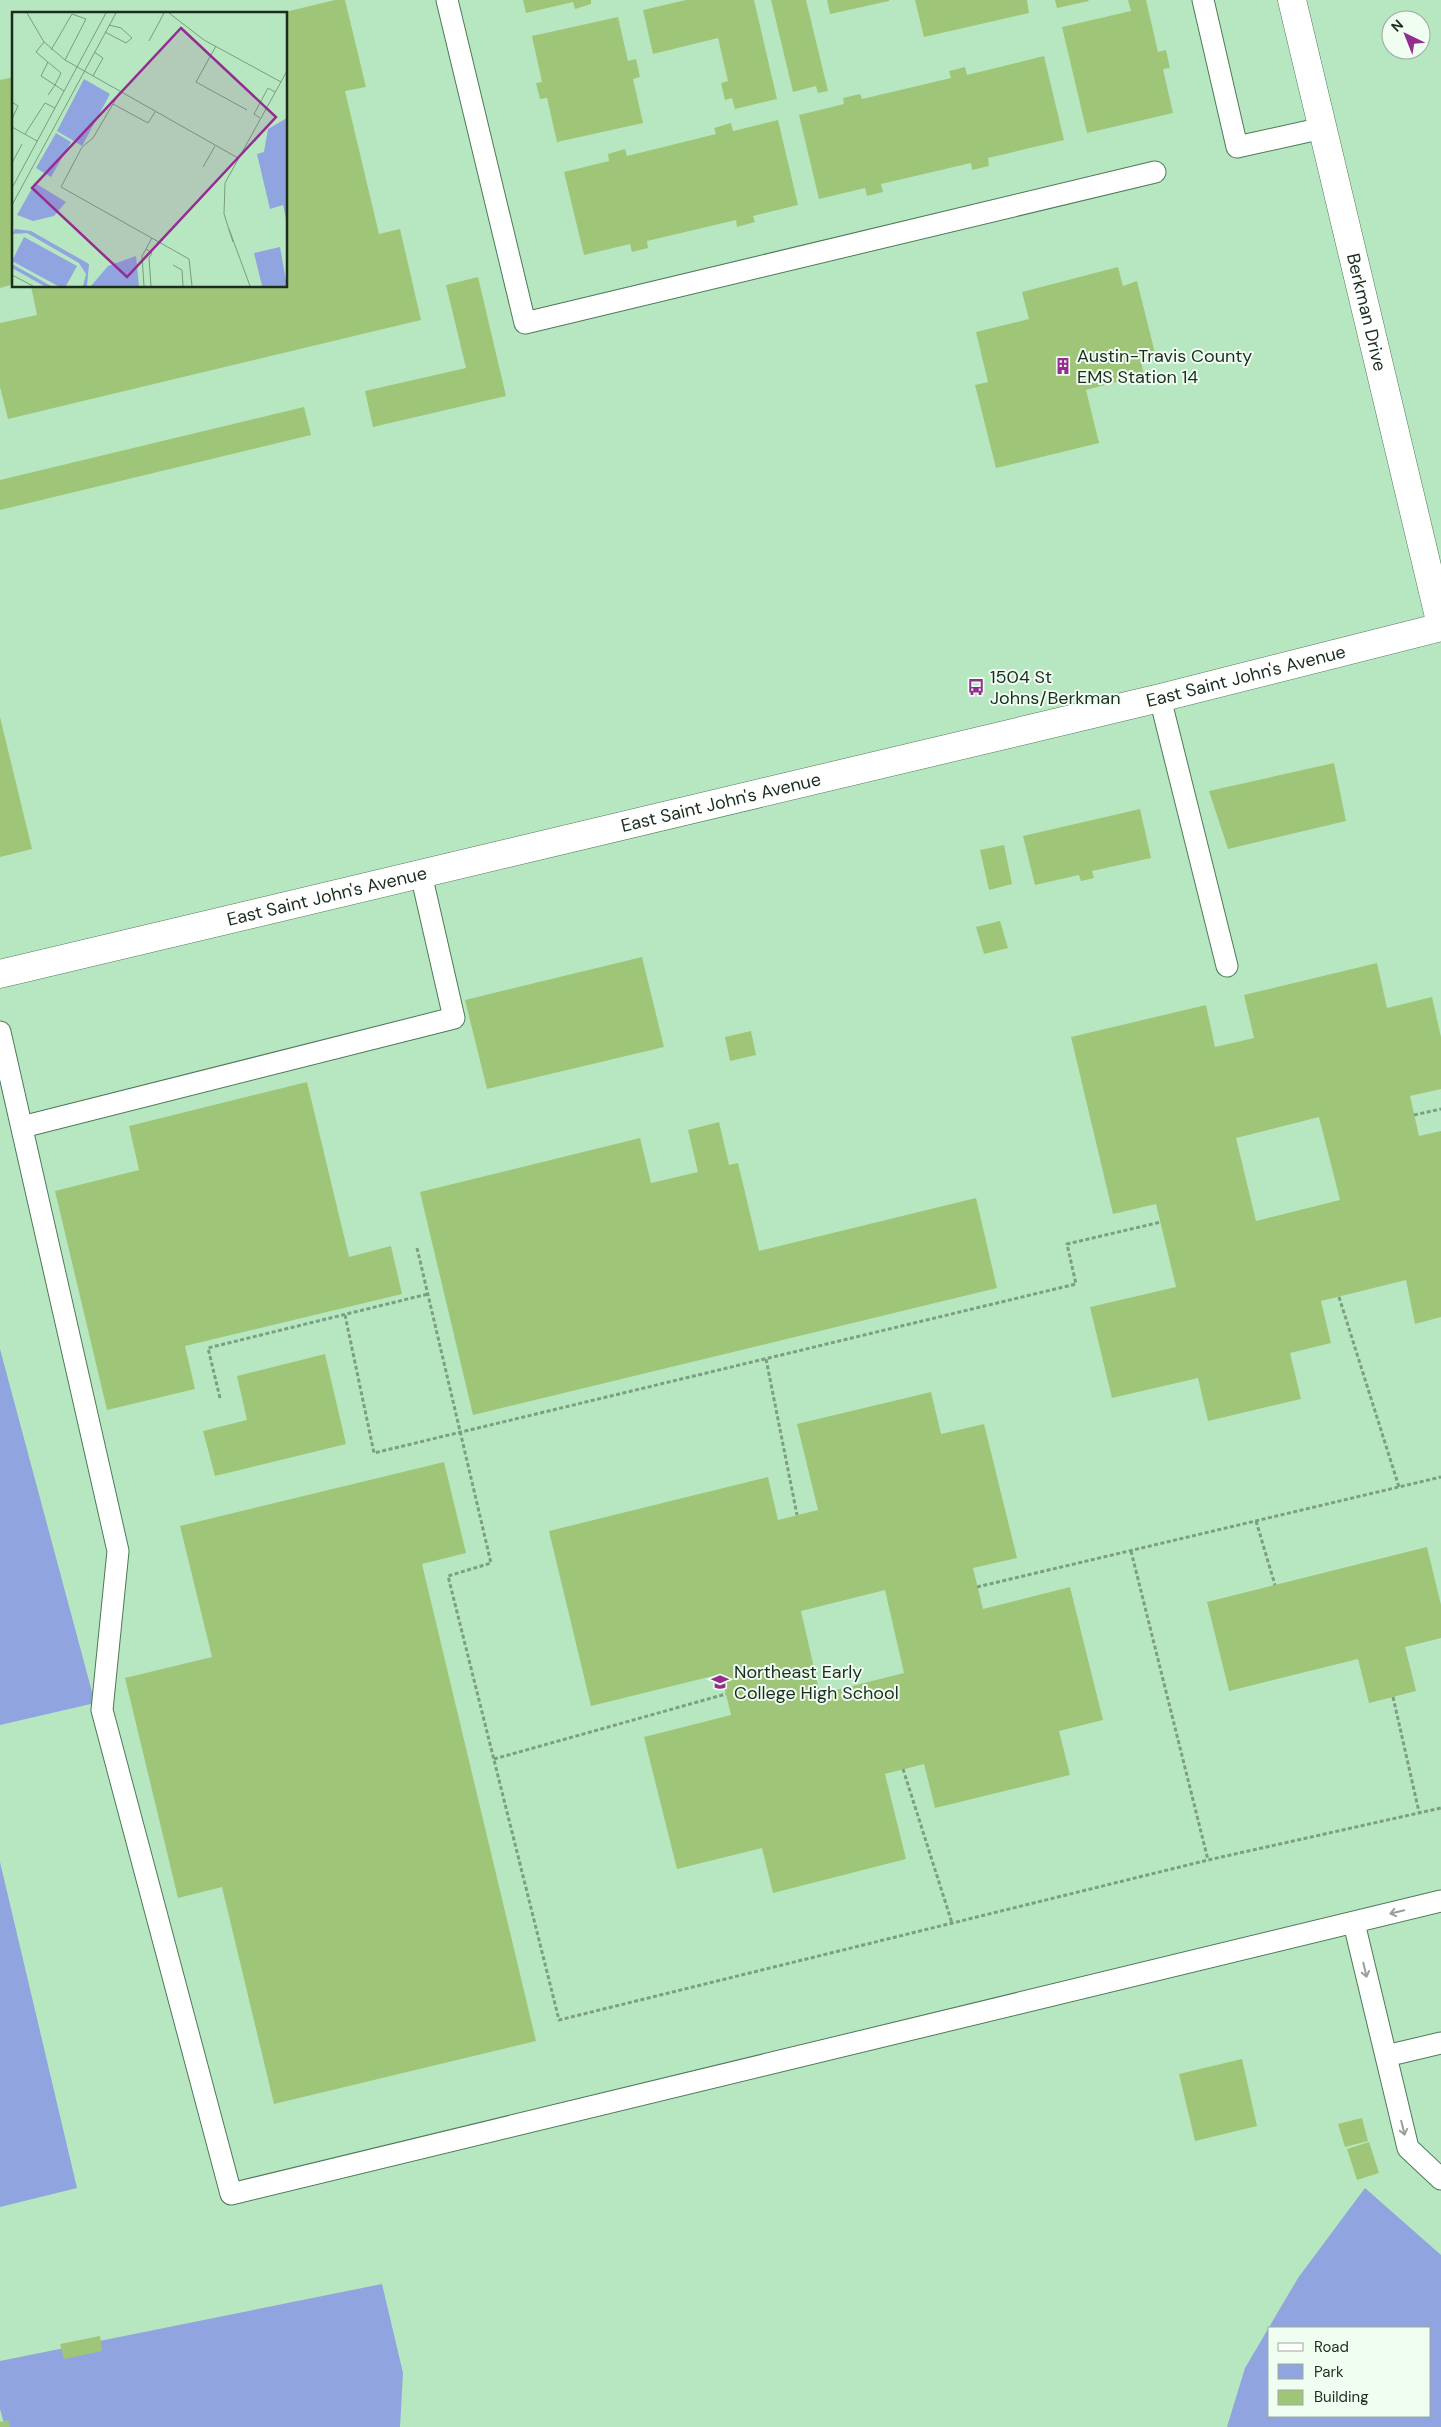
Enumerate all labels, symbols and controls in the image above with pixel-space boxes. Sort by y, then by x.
north arrow [1381,10,1431,60]
inset map [12,12,288,288]
text: N [1387,15,1407,36]
street label: Berkman Drive [1341,251,1392,374]
place label: Austin-Travis County EMS Station 14 [1077,344,1252,389]
building icon: Austin-Travis County EMS Station 14 [1053,356,1073,376]
street label: East Saint John's Avenue [1144,640,1348,713]
place label: 1504 St Johns/Berkman [990,665,1120,710]
bus stop icon: 1504 St Johns/Berkman [966,677,986,697]
street label: East Saint John's Avenue [619,767,823,838]
street label: East Saint John's Avenue [225,861,429,932]
place label: Northeast Early College High School [734,1660,899,1705]
school or university icon: Northeast Early College High School [710,1672,730,1692]
one-way arrow [1390,1908,1406,1917]
one-way arrow [1361,1961,1370,1977]
one-way arrow [1399,2119,1408,2135]
legend [1268,2327,1431,2417]
text: Road [1314,2337,1349,2357]
text: Park [1314,2362,1344,2382]
text: Building [1314,2387,1369,2407]

